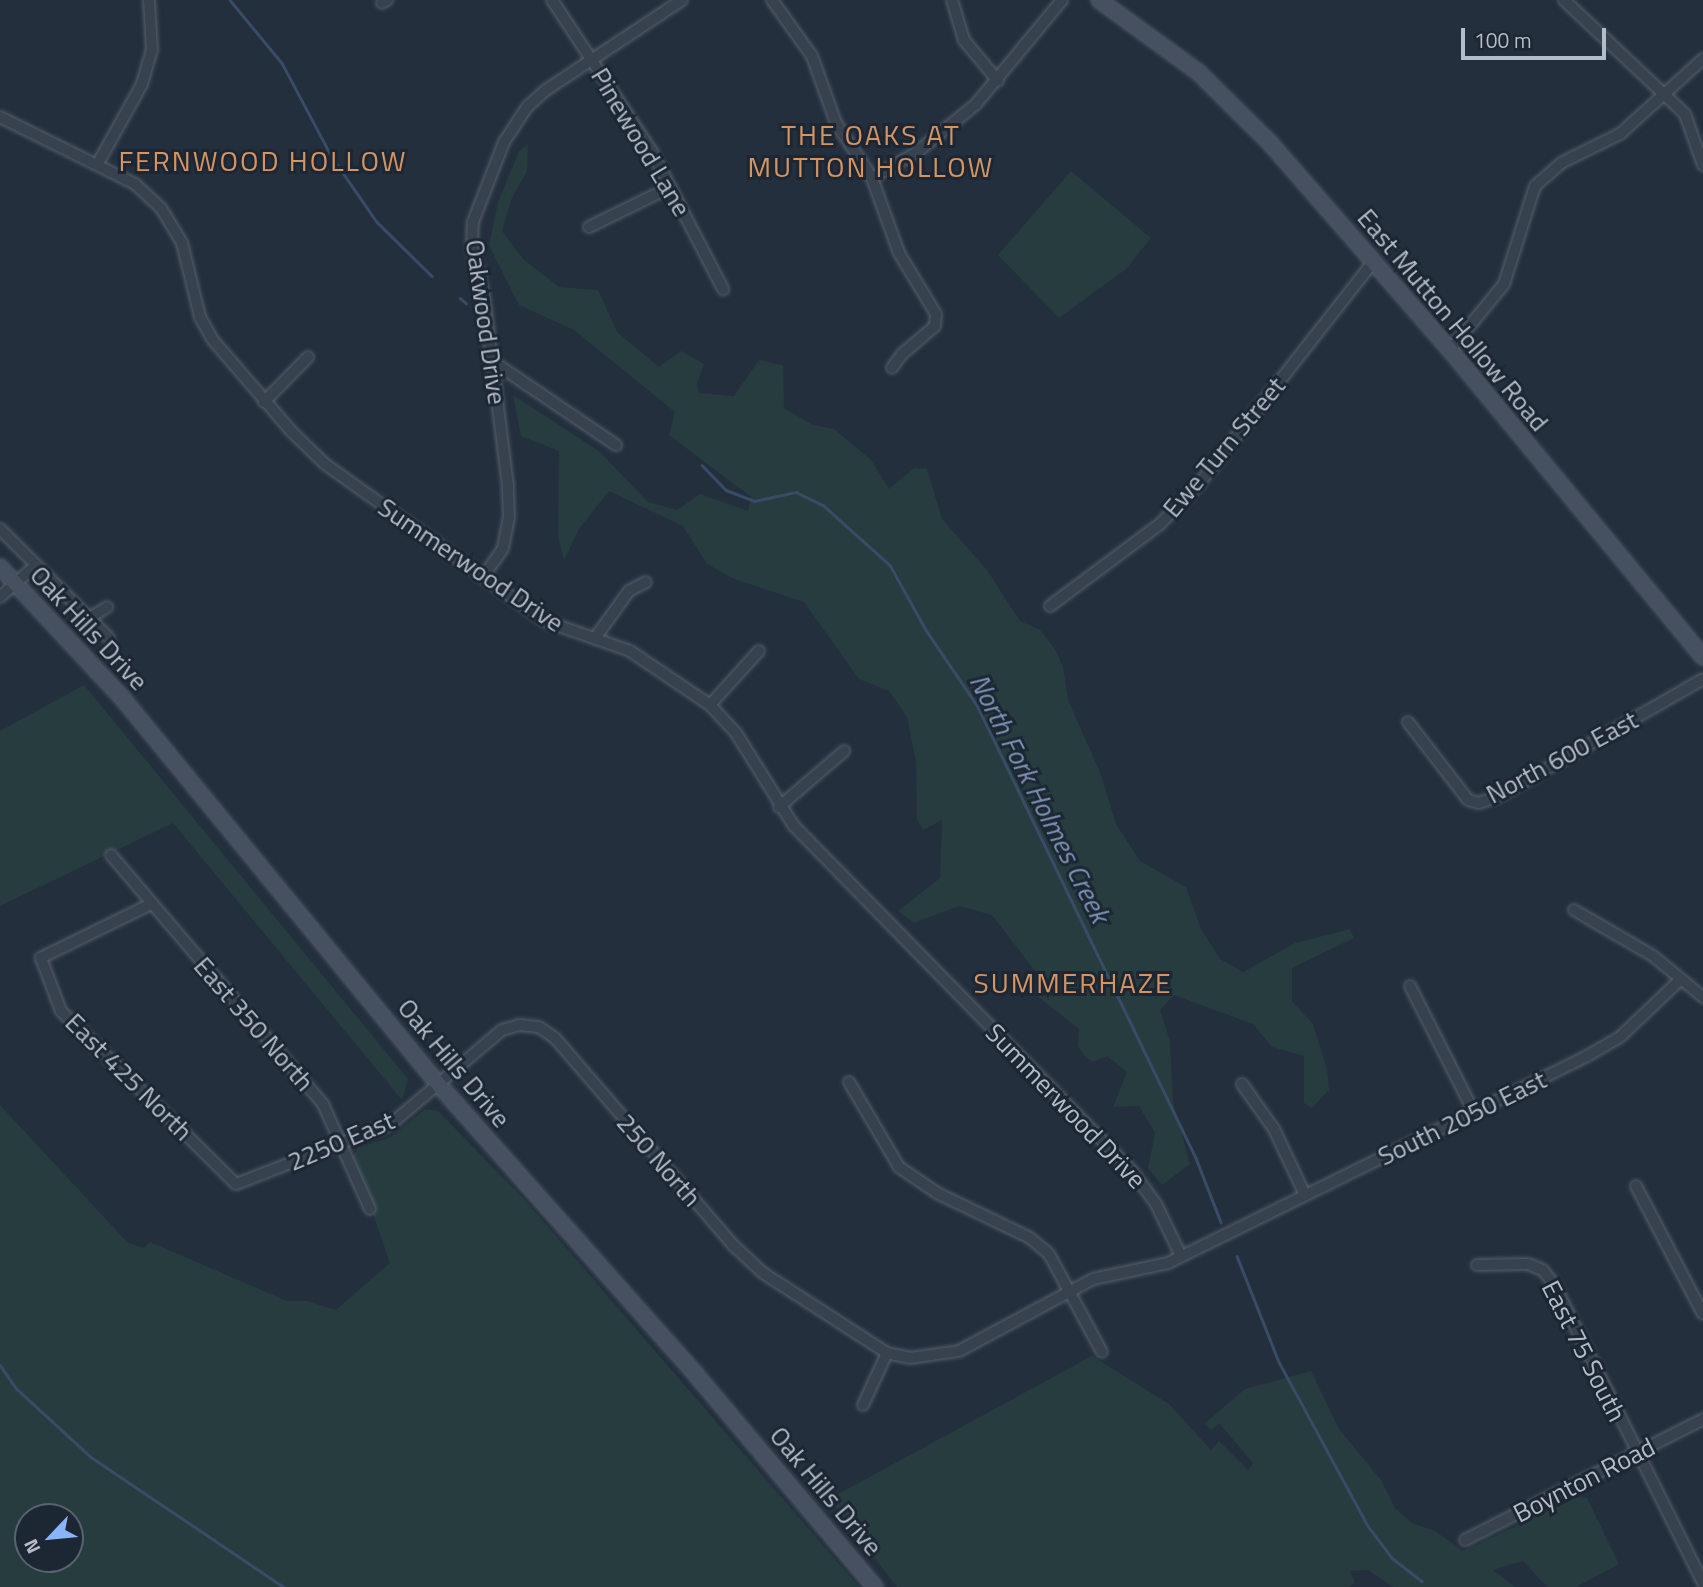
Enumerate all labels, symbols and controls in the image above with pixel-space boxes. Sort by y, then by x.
scale bar [1465,14,1610,58]
text: 100 m [1474,24,1531,56]
street label: Pinewood Lane [585,62,697,222]
district label: THE OAKS AT MUTTON HOLLOW [749,118,993,184]
district label: FERNWOOD HOLLOW [120,144,406,178]
street label: East Mutton Hollow Road [1351,203,1555,437]
street label: Oakwood Drive [459,238,513,406]
street label: Ewe Turn Street [1156,371,1292,523]
street label: Summerwood Drive [372,491,570,639]
street label: Oak Hills Drive [24,559,154,697]
water label: North Fork Holmes Creek [963,668,1117,928]
street label: North 600 East [1481,704,1643,810]
street label: East 350 North [187,951,321,1097]
district label: SUMMERHAZE [975,966,1171,1000]
street label: Oak Hills Drive [391,992,517,1134]
street label: East 425 North [59,1007,199,1147]
street label: Summerwood Drive [979,1017,1153,1195]
street label: South 2050 East [1373,1064,1551,1172]
street label: 2250 East [283,1105,399,1177]
street label: 250 North [610,1107,708,1213]
street label: East 75 South [1535,1275,1633,1427]
street label: Oak Hills Drive [763,1420,889,1562]
street label: Boynton Road [1508,1431,1660,1529]
north arrow [14,1503,84,1573]
text: N [16,1534,47,1559]

